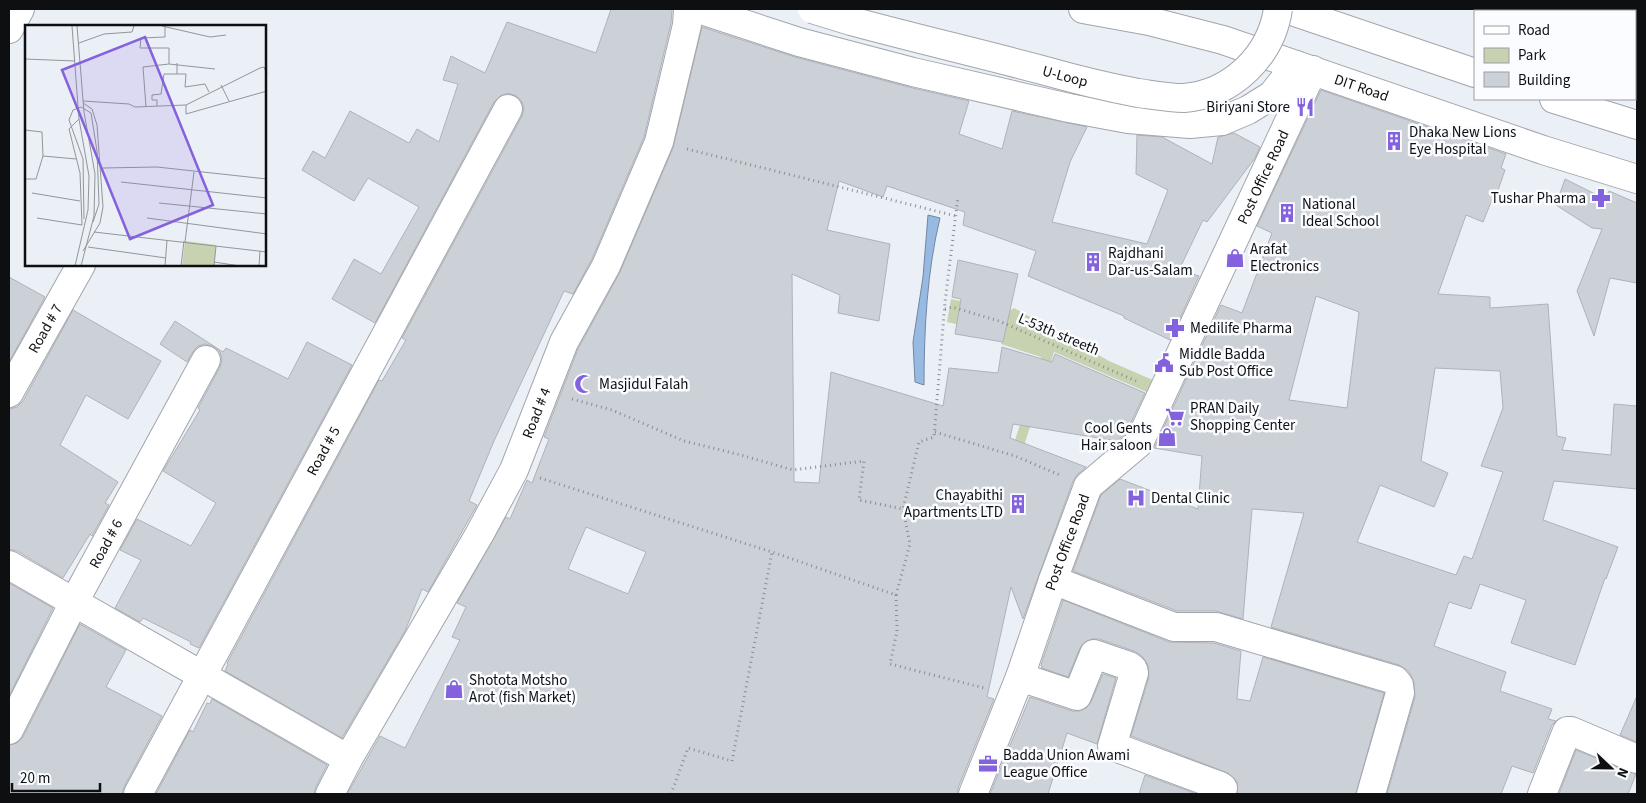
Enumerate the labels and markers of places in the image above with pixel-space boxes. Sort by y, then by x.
restaurant icon: Biriyani Store [1294,96,1316,118]
place label: Biriyani Store [1206,97,1290,118]
place label: Dhaka New Lions Eye Hospital [1409,122,1516,160]
building icon: Dhaka New Lions Eye Hospital [1383,130,1405,152]
pharmacy icon: Tushar Pharma [1590,187,1612,209]
place label: Tushar Pharma [1491,188,1586,209]
place label: National Ideal School [1302,194,1379,232]
building icon: National Ideal School [1276,202,1298,224]
place label: Arafat Electronics [1250,239,1319,277]
place label: Rajdhani Dar-us-Salam [1108,243,1193,281]
shop icon: Arafat Electronics [1224,247,1246,269]
building icon: Rajdhani Dar-us-Salam [1082,251,1104,273]
pharmacy icon: Medilife Pharma [1164,317,1186,339]
place label: Medilife Pharma [1190,318,1292,339]
place label: Middle Badda Sub Post Office [1179,344,1273,382]
public building icon: Middle Badda Sub Post Office [1153,352,1175,374]
mosque icon: Masjidul Falah [573,373,595,395]
place label: Masjidul Falah [599,374,688,395]
place label: PRAN Daily Shopping Center [1190,398,1296,436]
supermarket icon: PRAN Daily Shopping Center [1164,406,1186,428]
place label: Cool Gents Hair saloon [1081,418,1152,456]
shop icon: Cool Gents Hair saloon [1156,426,1178,448]
place label: Chayabithi Apartments LTD [904,485,1003,523]
hospital icon: Dental Clinic [1125,487,1147,509]
place label: Dental Clinic [1151,488,1230,509]
building icon: Chayabithi Apartments LTD [1007,493,1029,515]
place label: Shotota Motsho Arot (fish Market) [469,670,576,708]
shop icon: Shotota Motsho Arot (fish Market) [443,678,465,700]
place label: Badda Union Awami League Office [1003,745,1130,783]
office icon: Badda Union Awami League Office [977,753,999,775]

